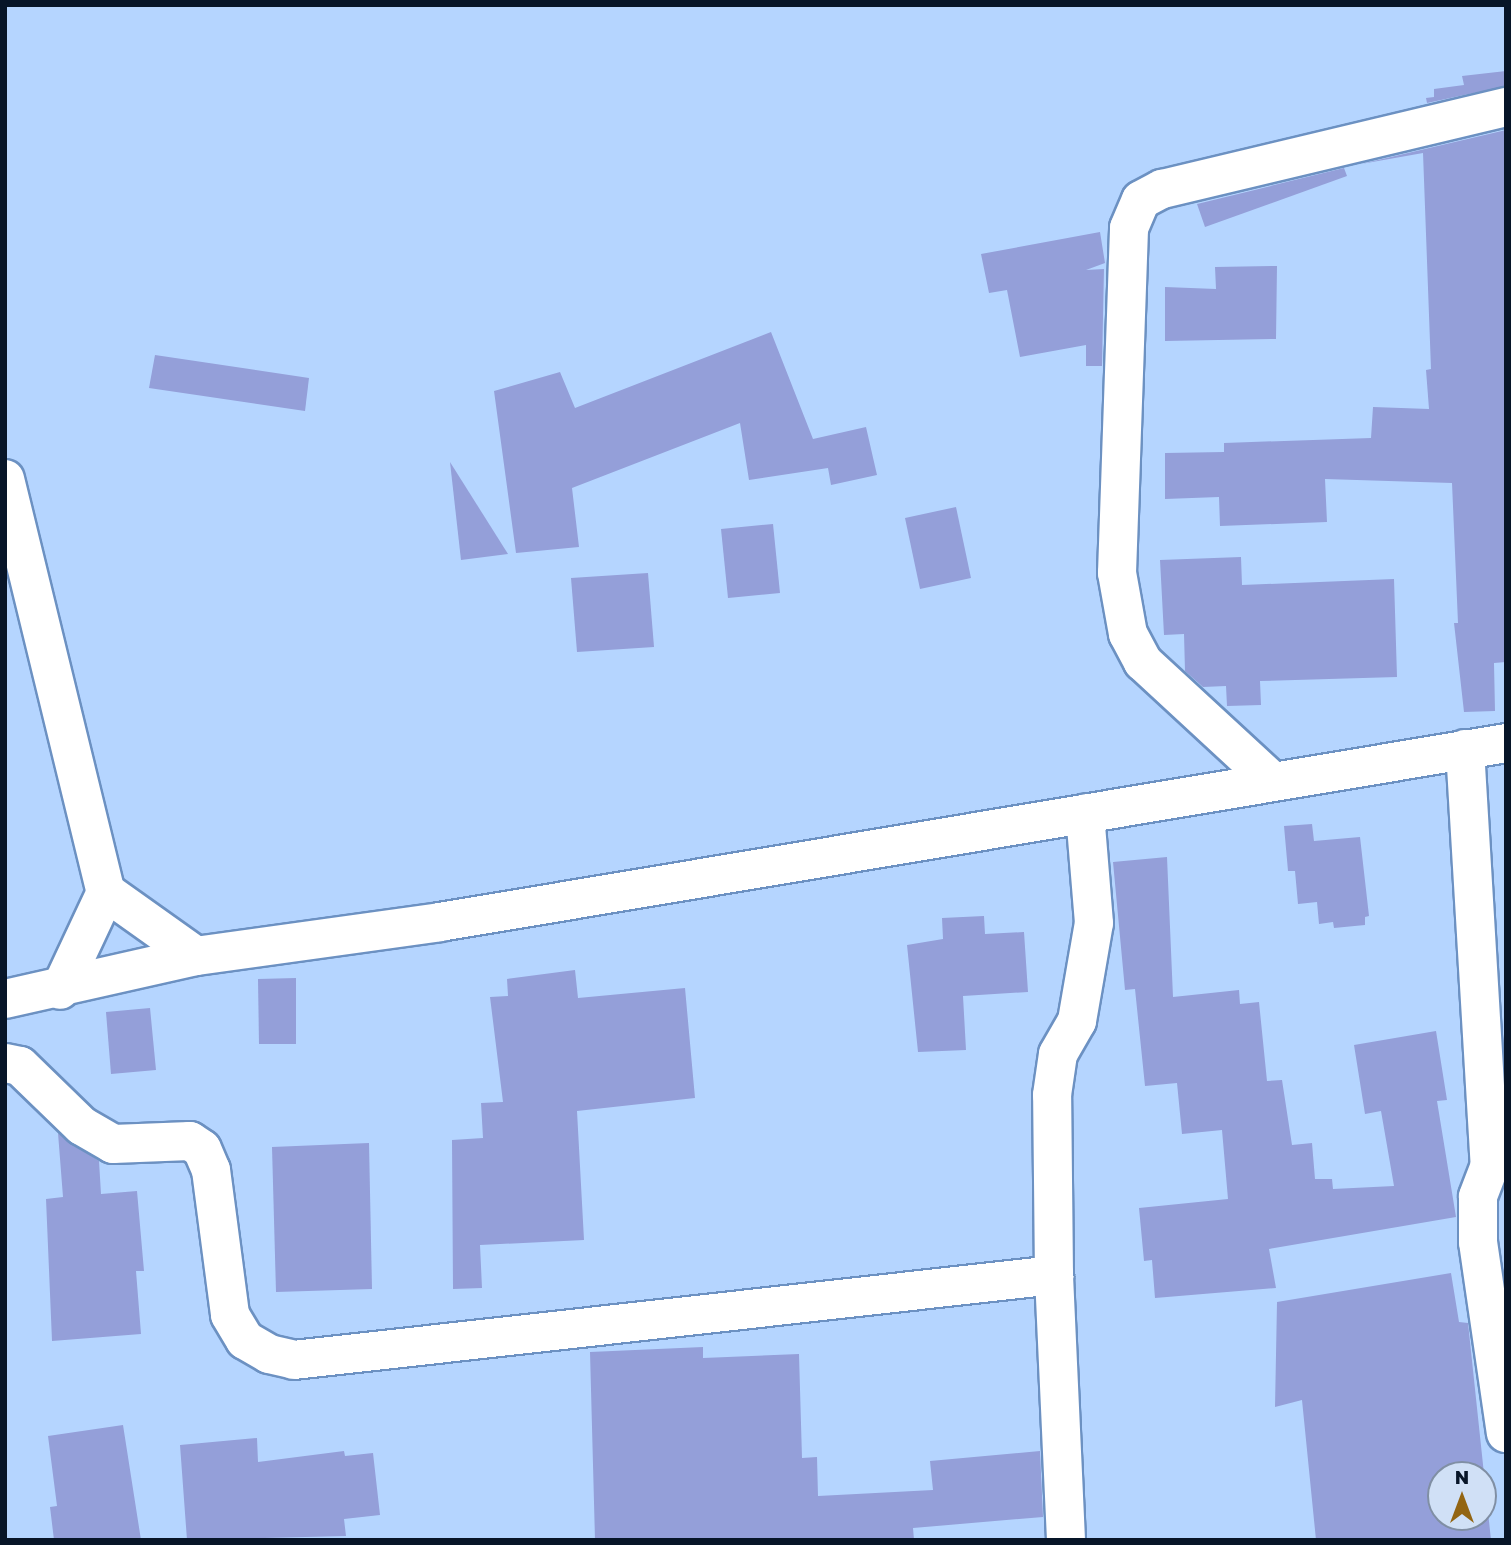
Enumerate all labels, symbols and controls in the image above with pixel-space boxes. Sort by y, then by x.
north arrow [1427,1461,1497,1531]
text: N [1455,1465,1469,1488]

